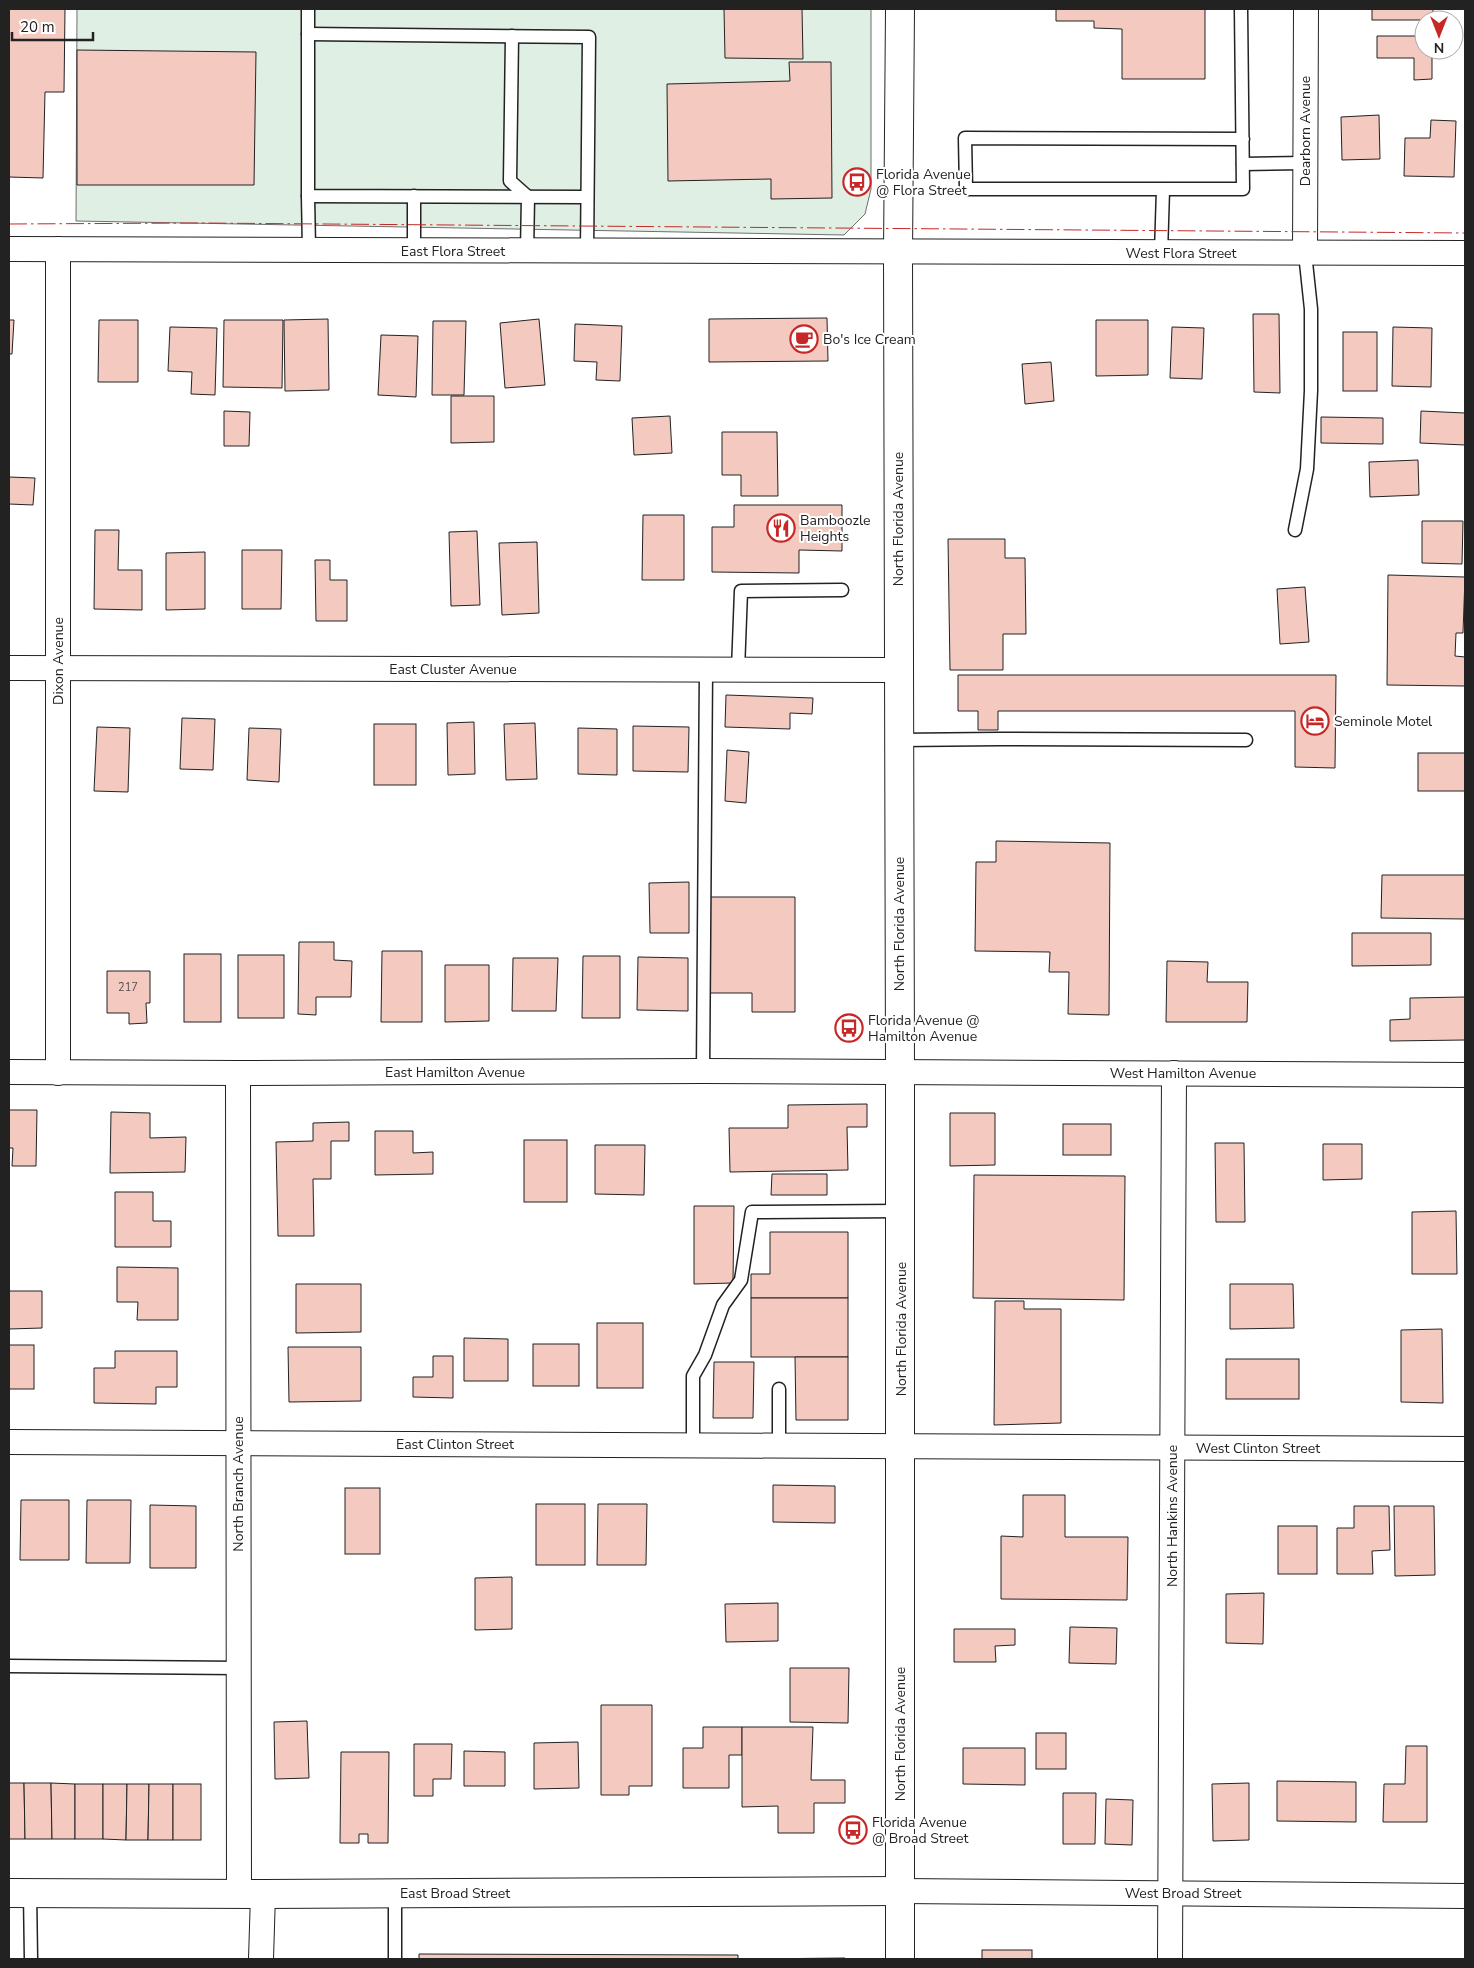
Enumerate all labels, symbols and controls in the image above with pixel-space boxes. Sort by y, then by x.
scale bar [12,10,94,42]
north arrow [1414,10,1464,60]
text: 20 m [20,17,55,37]
text: N [1434,38,1444,57]
street label: Dearborn Avenue [1296,76,1315,186]
place label: Florida Avenue @ Flora Street [876,165,971,200]
bus stop icon: Florida Avenue @ Flora Street [842,167,872,197]
street label: East Flora Street [401,242,505,261]
street label: West Flora Street [1126,244,1237,263]
cafe icon: Bo's Ice Cream [789,324,819,354]
place label: Bo's Ice Cream [823,330,916,349]
street label: North Florida Avenue [889,452,908,586]
place label: Bamboozle Heights [800,511,871,546]
restaurant icon: Bamboozle Heights [766,513,796,543]
street label: Dixon Avenue [49,617,68,705]
street label: East Cluster Avenue [389,660,517,679]
hotel icon: Seminole Motel [1300,706,1330,736]
place label: Seminole Motel [1334,712,1433,731]
street label: North Florida Avenue [890,857,909,991]
house number: 217 [118,980,138,995]
place label: Florida Avenue @ Hamilton Avenue [868,1011,979,1046]
bus stop icon: Florida Avenue @ Hamilton Avenue [834,1013,864,1043]
street label: East Hamilton Avenue [385,1063,525,1082]
street label: West Hamilton Avenue [1110,1064,1256,1083]
street label: North Florida Avenue [892,1262,911,1396]
street label: North Branch Avenue [229,1416,248,1552]
street label: East Clinton Street [396,1435,514,1454]
street label: West Clinton Street [1196,1439,1320,1458]
street label: North Hankins Avenue [1163,1445,1182,1587]
street label: North Florida Avenue [891,1667,910,1801]
place label: Florida Avenue @ Broad Street [872,1813,968,1848]
bus stop icon: Florida Avenue @ Broad Street [838,1815,868,1845]
street label: East Broad Street [400,1884,510,1903]
street label: West Broad Street [1125,1884,1241,1903]

